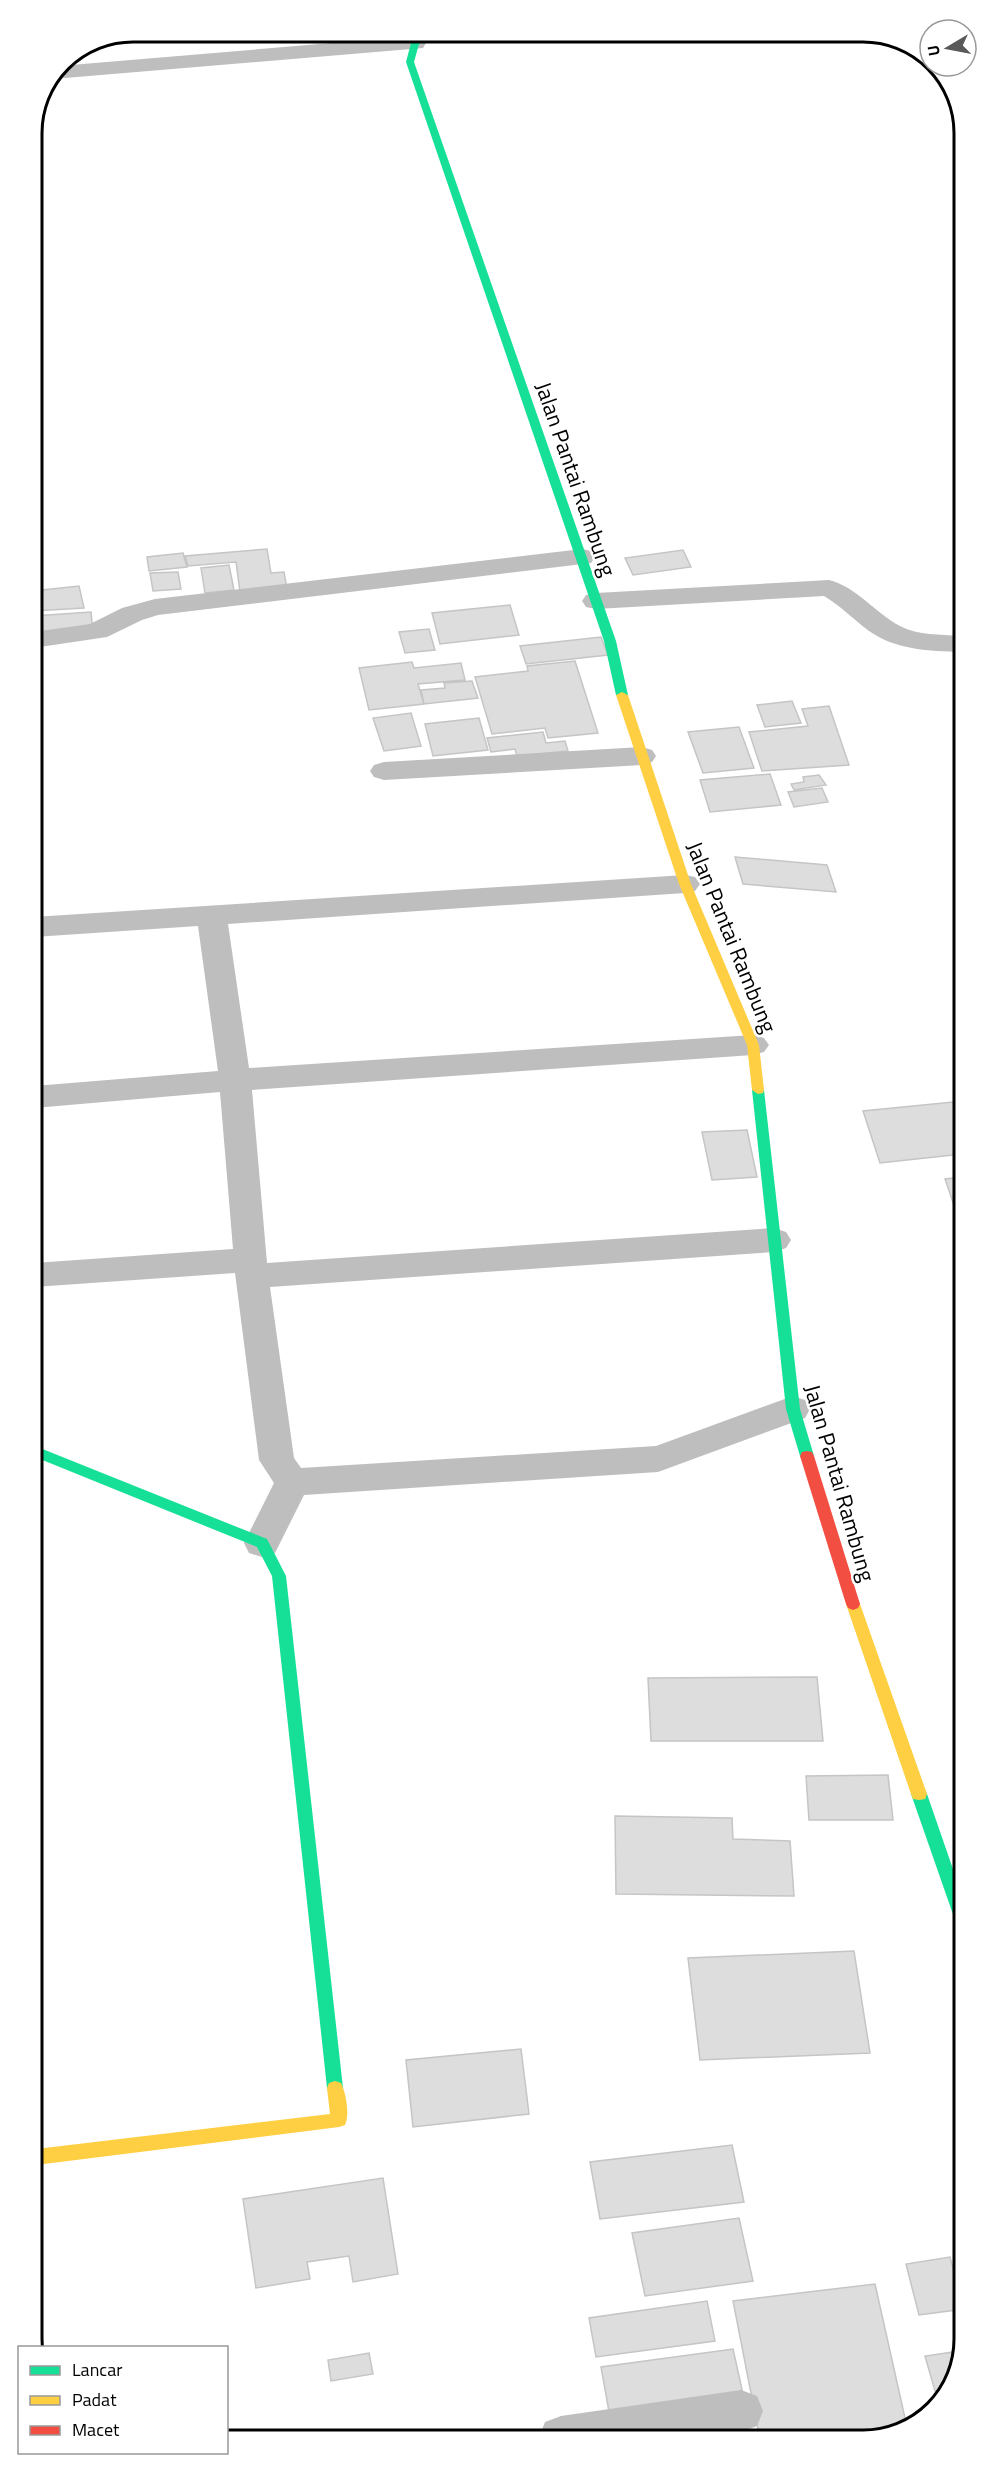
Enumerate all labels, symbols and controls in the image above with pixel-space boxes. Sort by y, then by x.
north arrow [918,18,978,78]
text: U [921,43,946,58]
street label: Jalan Pantai Rambung [527,377,625,581]
street label: Jalan Pantai Rambung [678,836,786,1038]
street label: Jalan Pantai Rambung [796,1380,884,1586]
legend [18,2346,228,2454]
text: Lancar [72,2356,122,2383]
text: Padat [72,2386,117,2413]
text: Macet [72,2416,120,2443]

